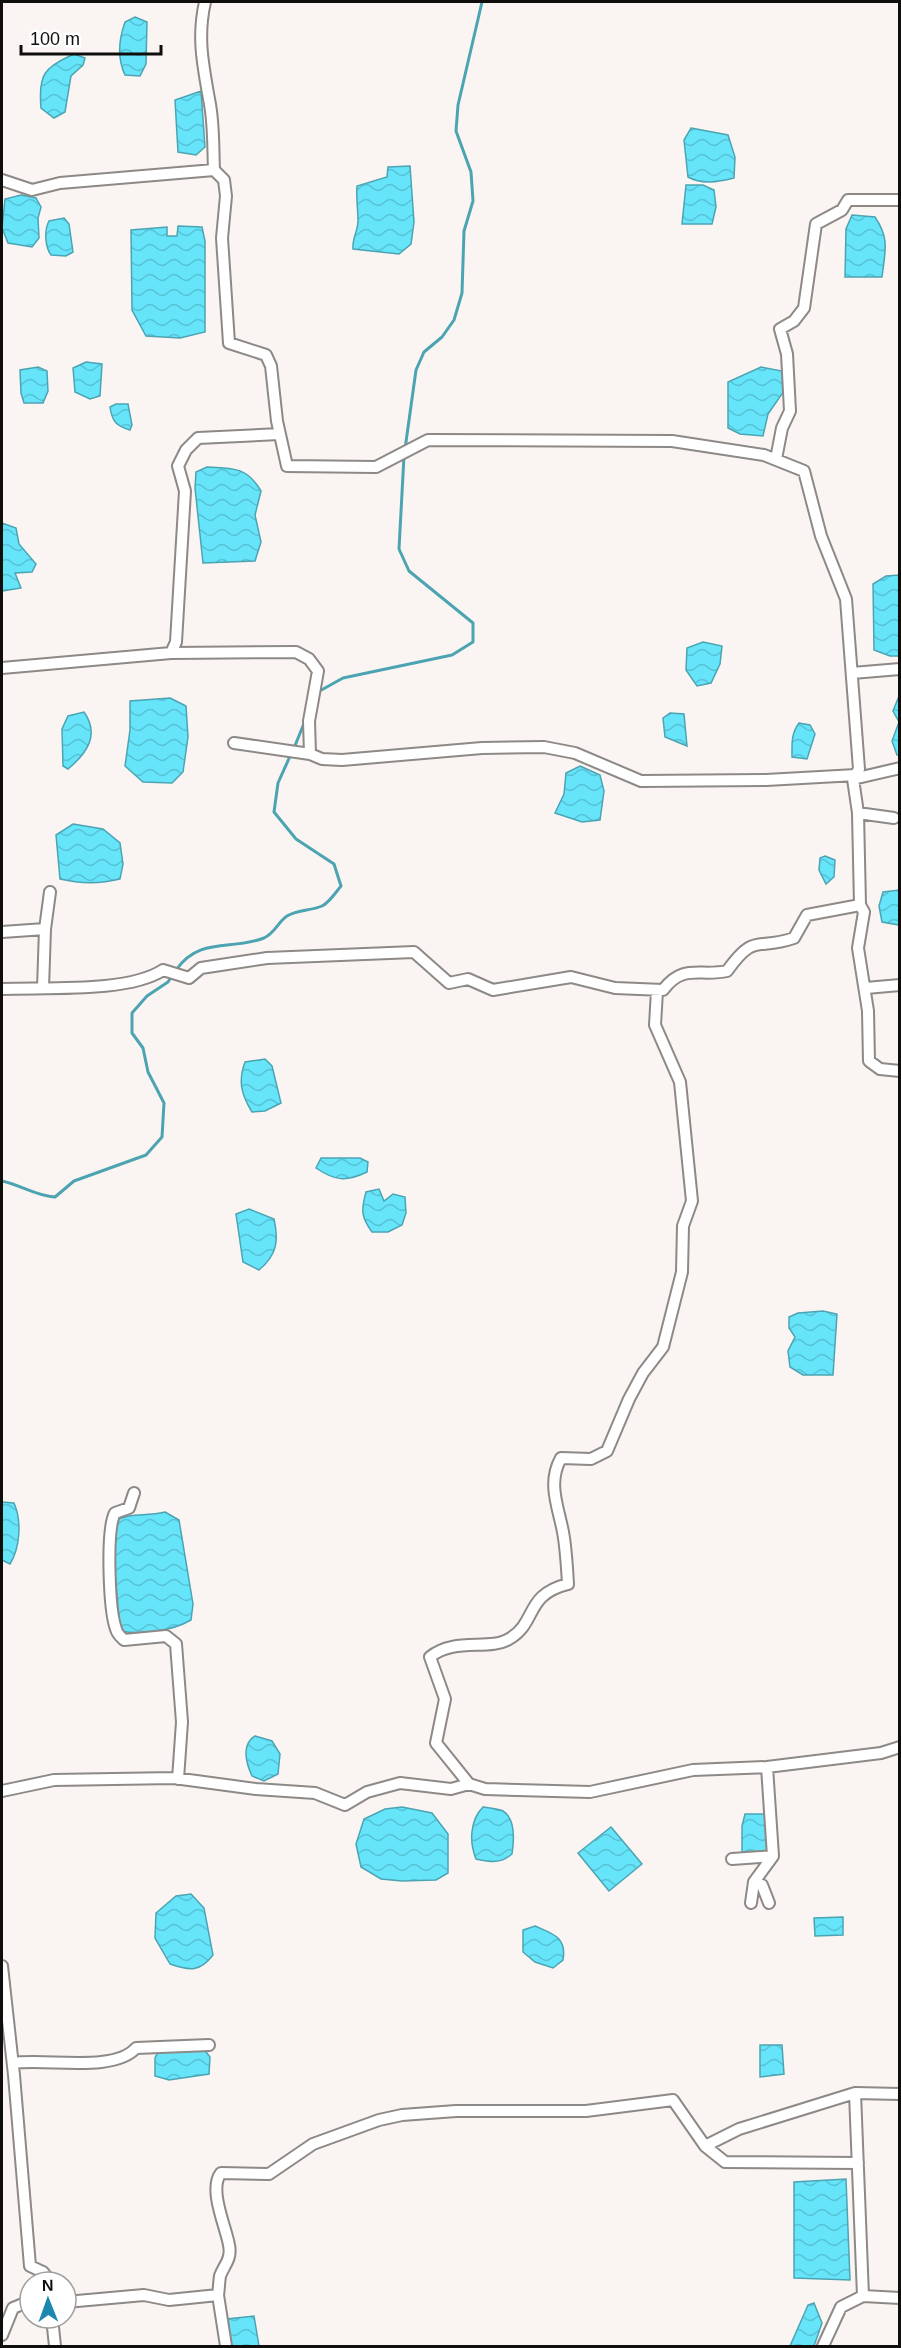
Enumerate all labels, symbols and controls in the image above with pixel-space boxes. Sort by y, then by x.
scale bar [21,18,160,56]
text: 100 m [30,29,80,49]
north arrow [18,2270,78,2330]
text: N [42,2277,54,2294]

